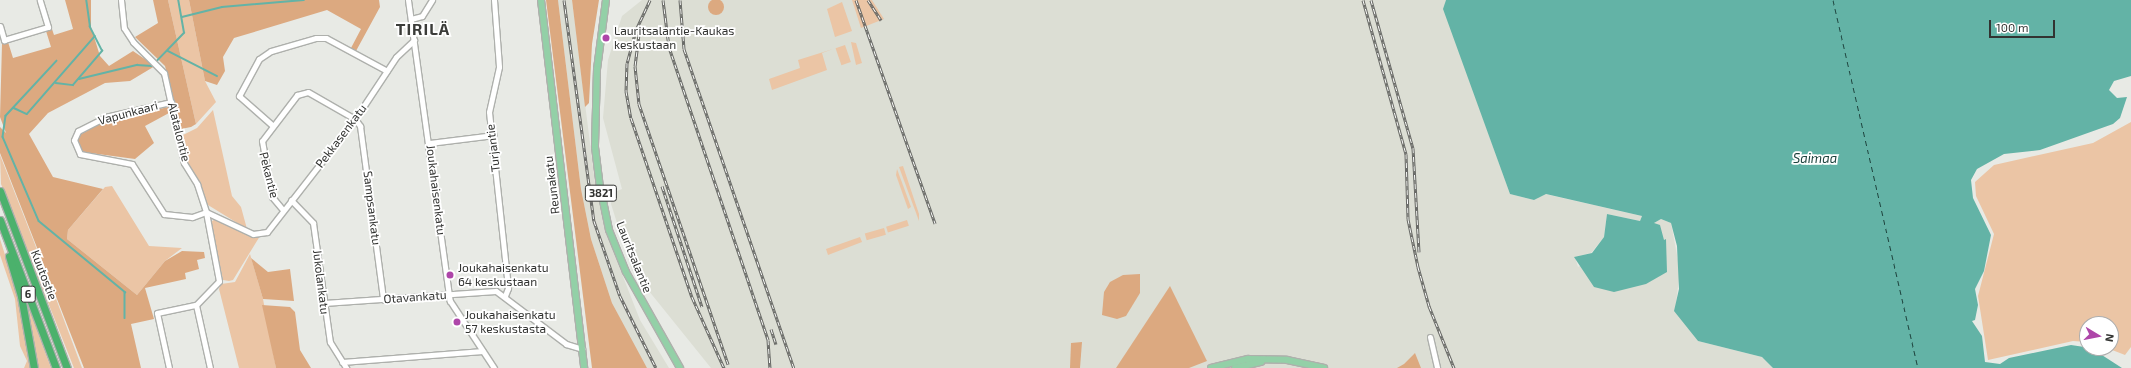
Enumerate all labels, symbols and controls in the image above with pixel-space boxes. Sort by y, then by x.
scale bar [1991,12,2057,38]
district label: TIRILÄ [396,19,450,39]
text: 100 m [1996,20,2028,34]
place label: Lauritsalantie-Kaukas keskustaan [614,24,734,52]
marker: Lauritsalantie-Kaukas keskustaan [601,33,611,43]
street label: Vapunkaari [96,98,160,128]
street label: Alatalontie [165,101,193,163]
street label: Pekkasenkatu [312,101,370,171]
street label: Turjantie [483,123,503,173]
street label: Joukahaisenkatu [423,144,449,236]
street label: Pekantie [256,150,282,200]
water label: Saimaa [1793,150,1837,166]
street label: Reunakatu [541,155,563,215]
street label: Sampsankatu [360,170,384,246]
road number: 3821 [584,184,618,202]
street label: Lauritsalantie [613,219,655,295]
street label: Kuutostie [28,248,60,302]
street label: Jukolankatu [310,249,332,315]
place label: Joukahaisenkatu 64 keskustaan [458,261,549,289]
marker: Joukahaisenkatu 64 keskustaan [445,270,455,280]
road number: 6 [20,285,36,303]
street label: Otavankatu [383,288,447,306]
place label: Joukahaisenkatu 57 keskustasta [465,308,556,336]
north arrow [2079,316,2119,356]
marker: Joukahaisenkatu 57 keskustasta [452,317,462,327]
text: N [2103,333,2117,343]

